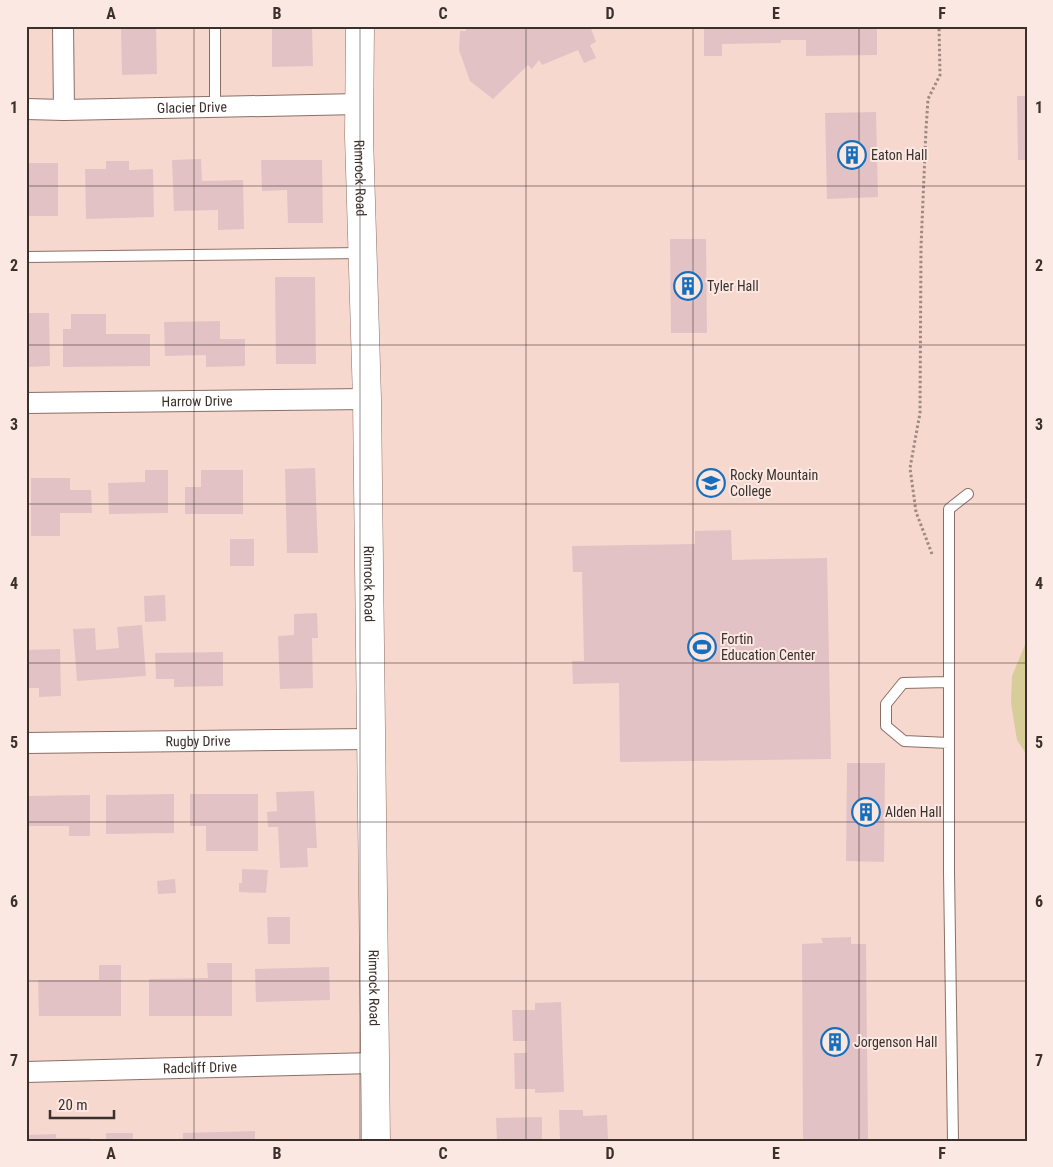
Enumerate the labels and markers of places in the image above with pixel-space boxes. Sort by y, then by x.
building icon: Eaton Hall [837,140,867,170]
place label: Eaton Hall [871,147,928,163]
building icon: Tyler Hall [673,271,703,301]
place label: Tyler Hall [707,278,759,294]
place label: Rocky Mountain College [730,467,818,499]
school or university icon: Rocky Mountain College [696,468,726,498]
place label: Fortin Education Center [721,631,815,663]
sports icon: Fortin Education Center [687,632,717,662]
building icon: Alden Hall [851,797,881,827]
place label: Alden Hall [885,804,942,820]
building icon: Jorgenson Hall [820,1027,850,1057]
place label: Jorgenson Hall [854,1034,937,1050]

